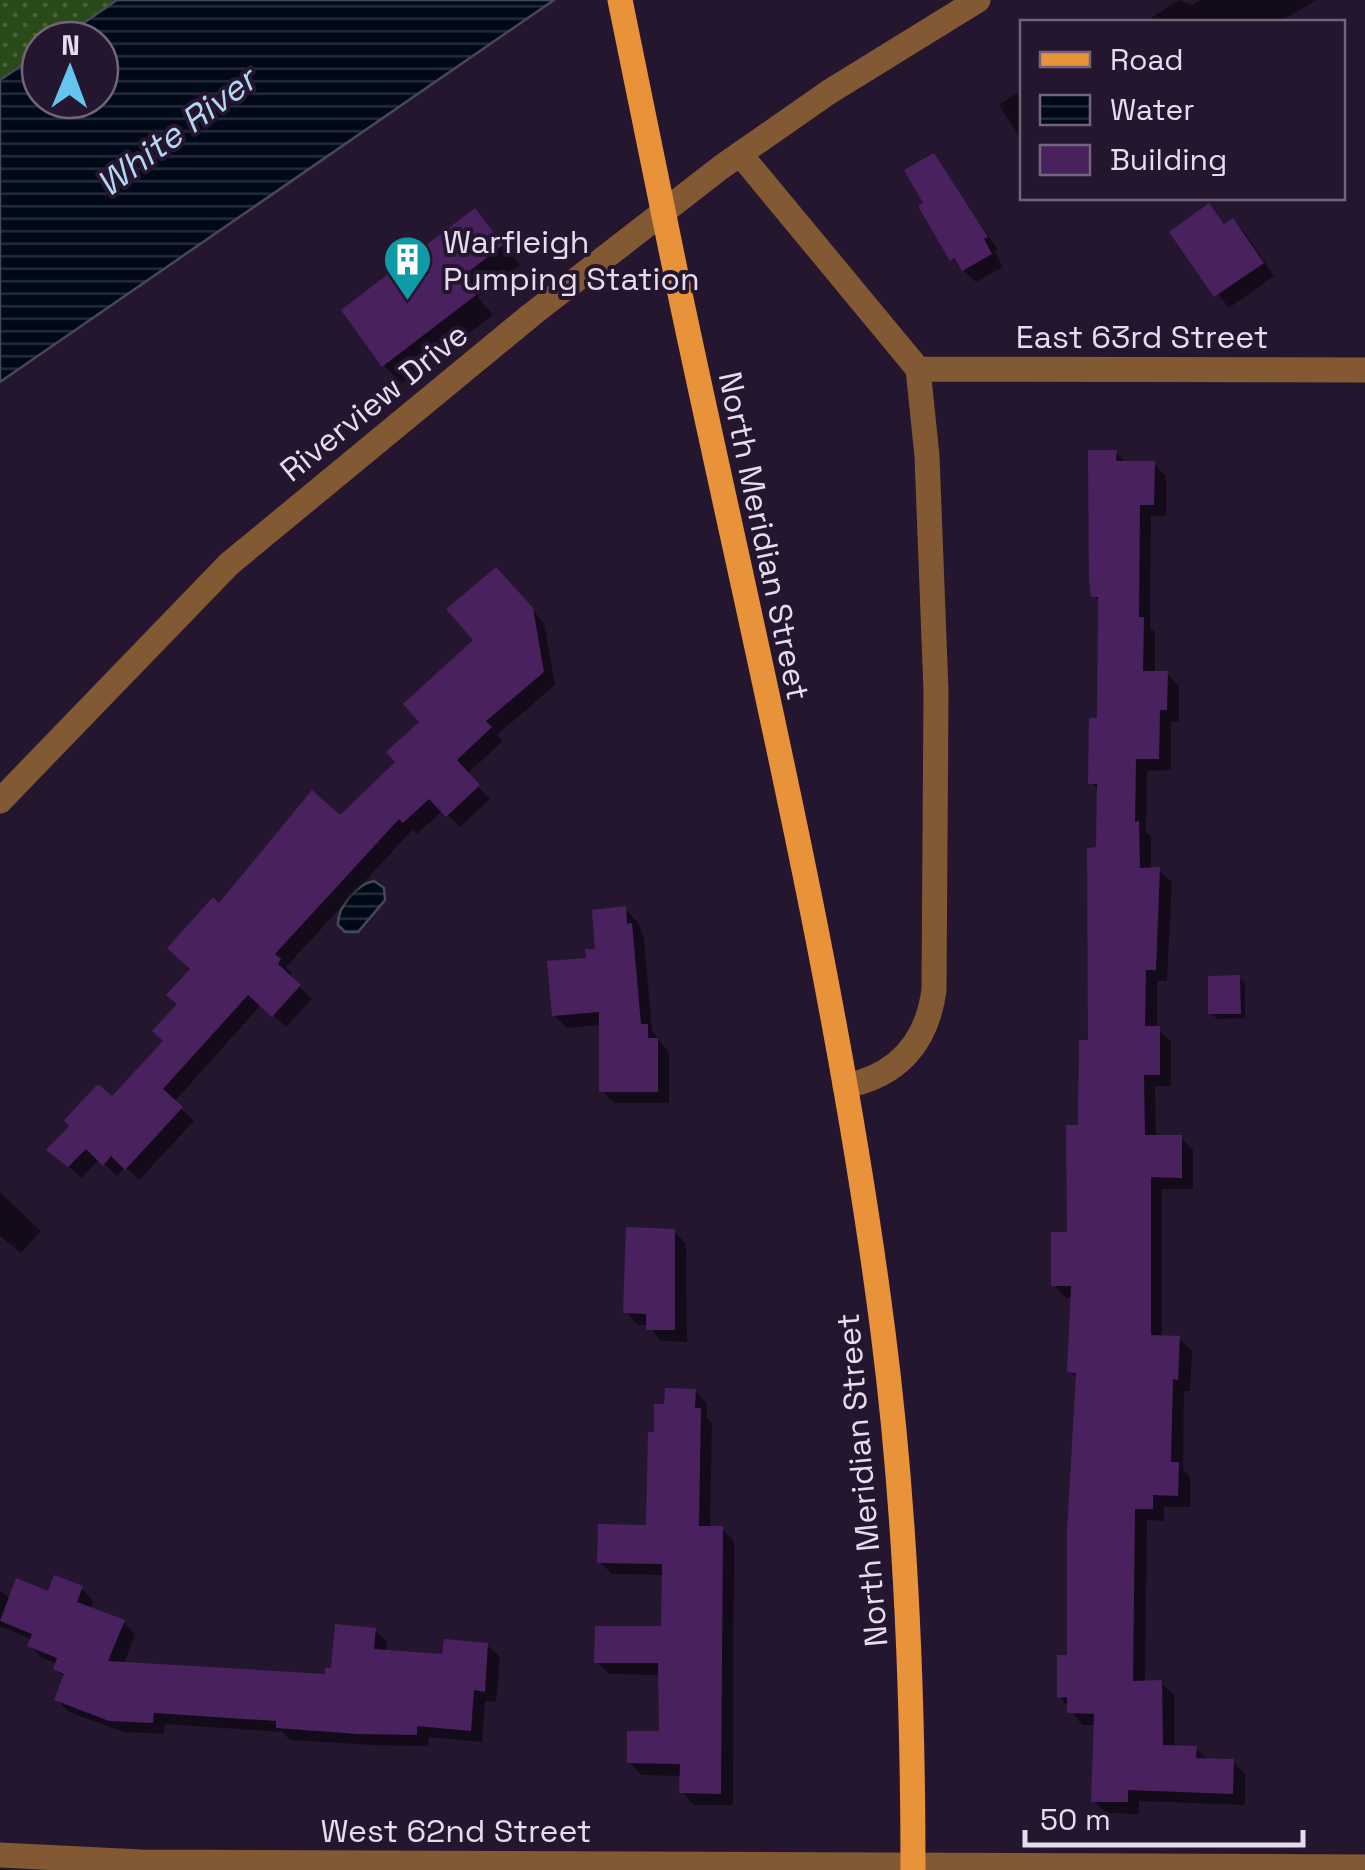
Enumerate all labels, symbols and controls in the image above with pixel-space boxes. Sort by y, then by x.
north arrow [20,20,120,120]
legend [1020,20,1345,200]
text: N [61,27,80,63]
text: Road [1110,40,1184,79]
water label: White River [87,55,268,206]
text: Water [1110,90,1195,129]
text: Building [1110,140,1227,179]
place label: Warfleigh Pumping Station [443,222,700,299]
building icon: Warfleigh Pumping Station [382,234,434,302]
street label: Riverview Drive [272,314,476,490]
street label: East 63rd Street [1016,317,1268,357]
street label: North Meridian Street [710,368,818,704]
street label: North Meridian Street [827,1312,897,1648]
scale bar [1025,1785,1302,1847]
text: 50 m [1040,1800,1111,1839]
street label: West 62nd Street [321,1811,591,1851]

